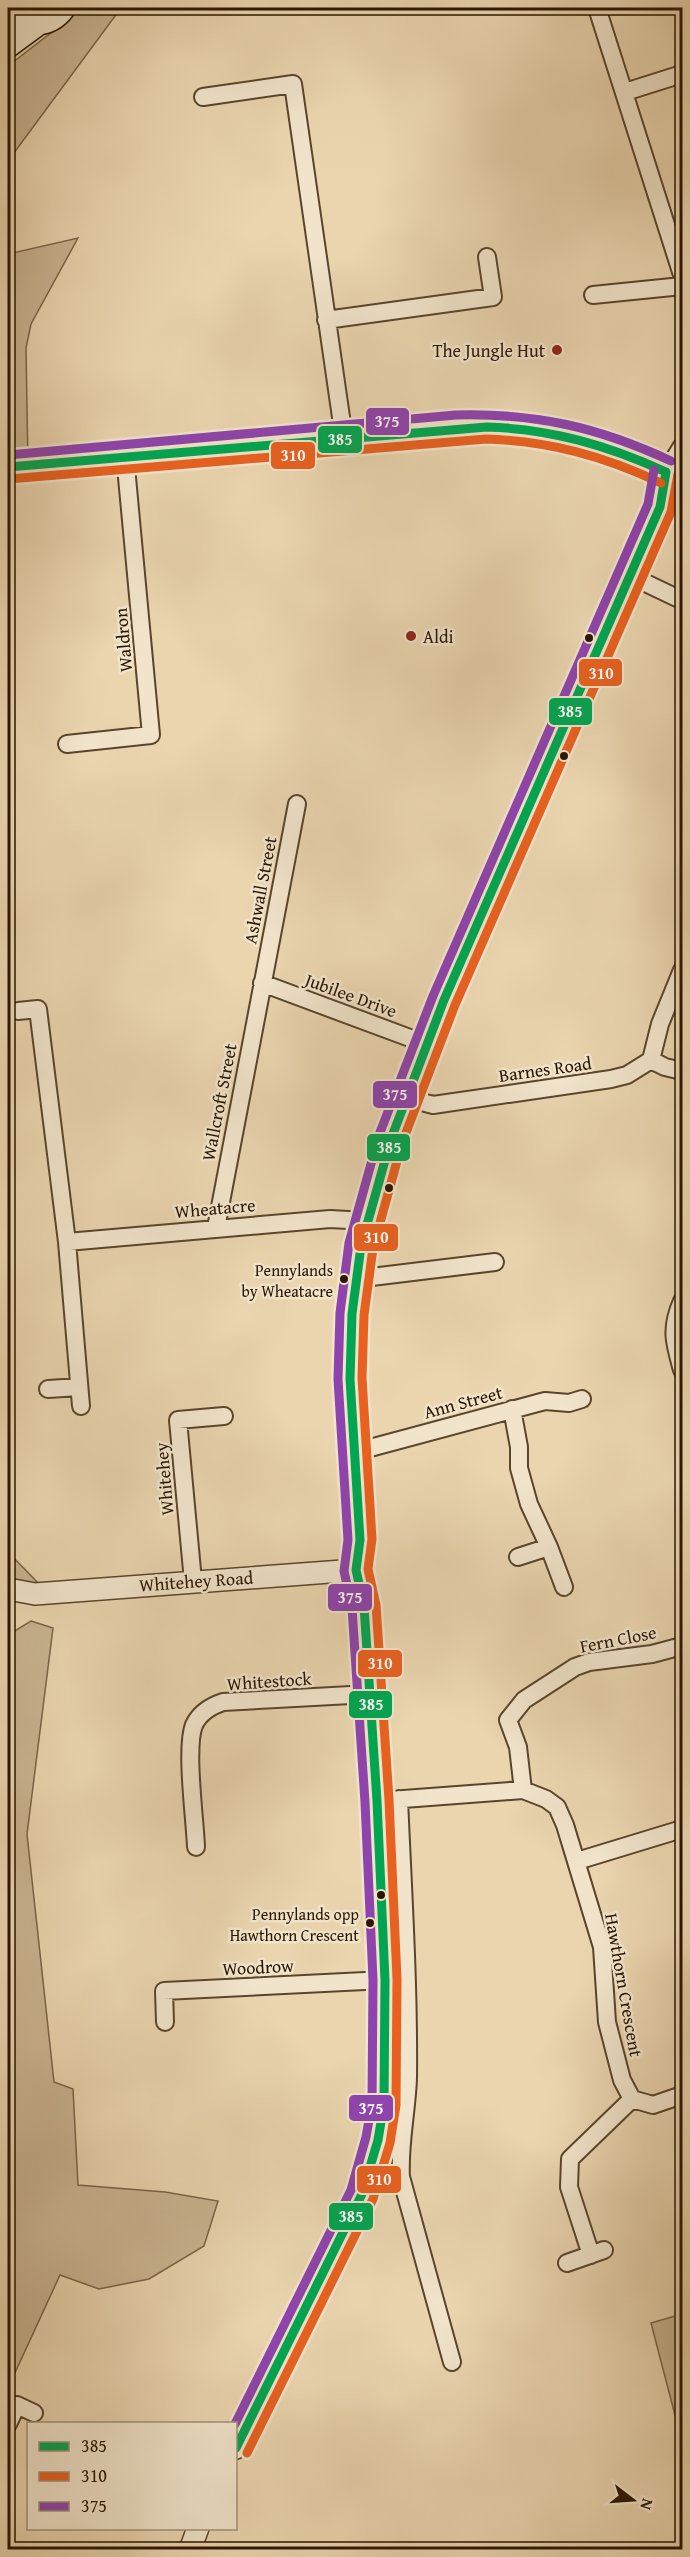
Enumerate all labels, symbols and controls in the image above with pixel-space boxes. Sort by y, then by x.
place label: The Jungle Hut [432,337,546,364]
marker: The Jungle Hut [550,343,564,357]
line badge: 375 [365,407,410,436]
text: 375 [375,409,399,433]
line badge: 385 [317,425,363,454]
text: 385 [328,427,352,451]
line badge: 310 [270,441,316,470]
text: 310 [281,443,305,467]
street label: Waldron [107,607,139,673]
place label: Aldi [423,623,454,650]
marker: Aldi [404,629,418,643]
unlabelled marker [583,632,595,644]
line badge: 310 [578,658,623,687]
text: 310 [589,661,613,685]
line badge: 385 [548,697,593,726]
text: 385 [558,699,582,723]
unlabelled marker [558,750,570,762]
street label: Ashwall Street [236,833,284,946]
street label: Jubilee Drive [299,965,401,1024]
street label: Wallcroft Street [194,1040,244,1163]
street label: Barnes Road [497,1049,594,1089]
line badge: 375 [372,1080,418,1109]
text: 375 [383,1082,407,1106]
line badge: 385 [366,1133,411,1162]
text: 385 [377,1135,401,1159]
unlabelled marker [383,1182,395,1194]
street label: Wheatacre [174,1191,256,1225]
line badge: 310 [353,1223,399,1252]
text: 310 [364,1225,388,1249]
place label: Pennylands by Wheatacre [241,1258,333,1303]
marker: Pennylands by Wheatacre [338,1273,350,1285]
street label: Ann Street [421,1378,506,1425]
street label: Whitehey [147,1442,181,1516]
street label: Whitehey Road [138,1564,254,1598]
line badge: 375 [327,1583,373,1612]
text: 375 [338,1585,362,1609]
street label: Fern Close [577,1618,659,1660]
line badge: 310 [357,1649,403,1678]
text: 310 [368,1651,392,1675]
street label: Whitestock [226,1665,313,1697]
line badge: 385 [348,1690,393,1719]
text: 385 [359,1692,383,1716]
unlabelled marker [375,1889,387,1901]
place label: Pennylands opp Hawthorn Crescent [230,1902,359,1947]
street label: Hawthorn Crescent [598,1911,650,2060]
marker: Pennylands opp Hawthorn Crescent [364,1917,376,1929]
street label: Woodrow [222,1952,295,1982]
line badge: 375 [348,2094,394,2122]
text: 375 [359,2096,383,2120]
line badge: 310 [356,2165,402,2194]
text: 310 [367,2167,391,2191]
line badge: 385 [328,2202,374,2231]
text: 385 [339,2204,363,2228]
legend [27,2422,237,2530]
text: 385 [81,2432,107,2459]
text: 310 [81,2462,107,2489]
north arrow [603,2470,663,2530]
text: 375 [81,2492,107,2519]
text: N [634,2496,660,2513]

